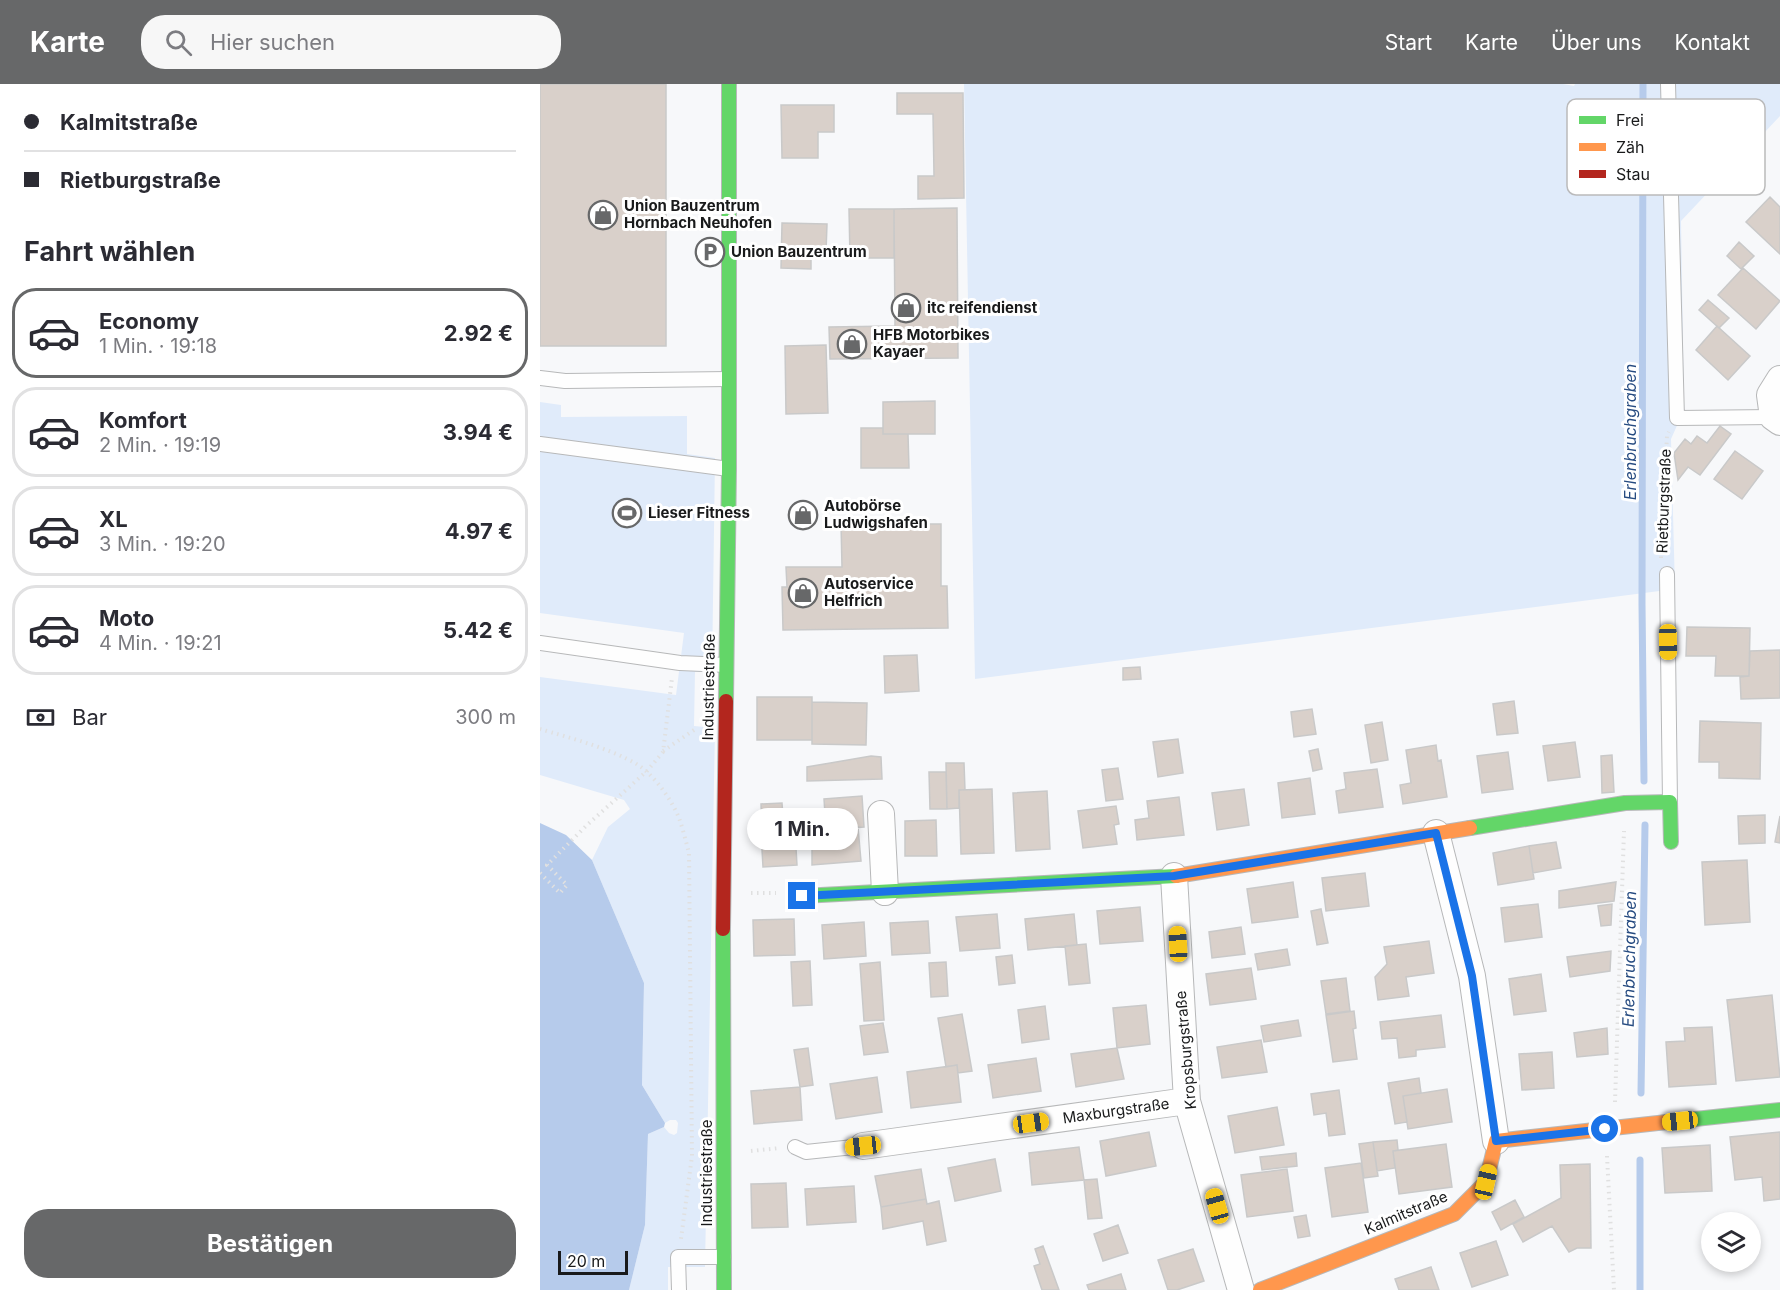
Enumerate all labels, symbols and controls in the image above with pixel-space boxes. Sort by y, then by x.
search box [141,15,561,69]
text: Karte [30,25,105,59]
icon: search [162,26,195,59]
text: Hier suchen [210,29,335,55]
text: Start [1385,30,1432,55]
text: Karte [1465,30,1518,55]
text: Über uns [1551,30,1642,55]
text: Kontakt [1675,30,1750,55]
legend [1567,99,1765,195]
text: Kalmitstraße [60,109,198,135]
text: Frei [1616,110,1644,130]
text: Zäh [1616,137,1645,157]
text: Stau [1616,164,1650,184]
text: Rietburgstraße [60,167,221,193]
place label: Union Bauzentrum Hornbach Neuhofen [624,196,772,232]
shop icon: Union Bauzentrum Hornbach Neuhofen [587,199,619,231]
text: Fahrt wählen [24,235,195,268]
parking icon: Union Bauzentrum [694,236,726,268]
place label: Union Bauzentrum [731,242,867,261]
shop icon: itc reifendienst [890,292,922,324]
place label: itc reifendienst [927,298,1038,317]
icon: car [27,306,81,360]
text: Economy [99,308,199,334]
text: 2.92 € [444,320,513,346]
place label: HFB Motorbikes Kayaer [873,325,990,361]
shop icon: HFB Motorbikes Kayaer [836,328,868,360]
text: 1 Min. · 19:18 [99,334,217,358]
water label: Erlenbruchgraben [1620,364,1640,500]
icon: car [27,405,81,459]
text: Komfort [99,407,187,433]
text: 3.94 € [443,419,513,445]
text: 2 Min. · 19:19 [99,433,221,457]
street label: Rietburgstraße [1652,448,1675,554]
place label: Autobörse Ludwigshafen [824,496,928,532]
sports icon: Lieser Fitness [611,497,643,529]
shop icon: Autobörse Ludwigshafen [787,499,819,531]
place label: Lieser Fitness [648,503,750,522]
icon: car [27,504,81,558]
text: XL [99,506,128,532]
text: 4.97 € [445,518,513,544]
text: 3 Min. · 19:20 [99,532,226,556]
place label: Autoservice Helfrich [824,574,914,610]
shop icon: Autoservice Helfrich [787,577,819,609]
icon: car [27,603,81,657]
text: Moto [99,605,154,631]
text: 5.42 € [443,617,513,643]
car [1659,624,1677,660]
text: 4 Min. · 19:21 [99,631,222,655]
street label: Industriestraße [698,633,719,741]
icon: cash [24,701,57,734]
text: Bar [72,704,107,730]
text: 300 m [455,705,516,729]
callout: 1 Min. [746,809,858,851]
text: 1 Min. [774,817,831,841]
route end [788,882,815,909]
water label: Erlenbruchgraben [1618,891,1640,1027]
car [1168,926,1188,962]
street label: Kropsburgstraße [1171,990,1200,1110]
street label: Maxburgstraße [1061,1094,1171,1127]
car [1661,1110,1699,1132]
car [1012,1112,1050,1134]
route start [1591,1115,1618,1142]
street label: Industriestraße [697,1120,716,1226]
car [844,1135,882,1157]
car [1473,1162,1499,1202]
car [1203,1186,1231,1226]
street label: Kalmitstraße [1361,1186,1450,1239]
button: Bestätigen [24,1209,516,1278]
map controls [1701,1212,1761,1272]
button: layers [1701,1212,1761,1272]
scale bar [558,1248,628,1276]
text: 20 m [567,1251,605,1271]

